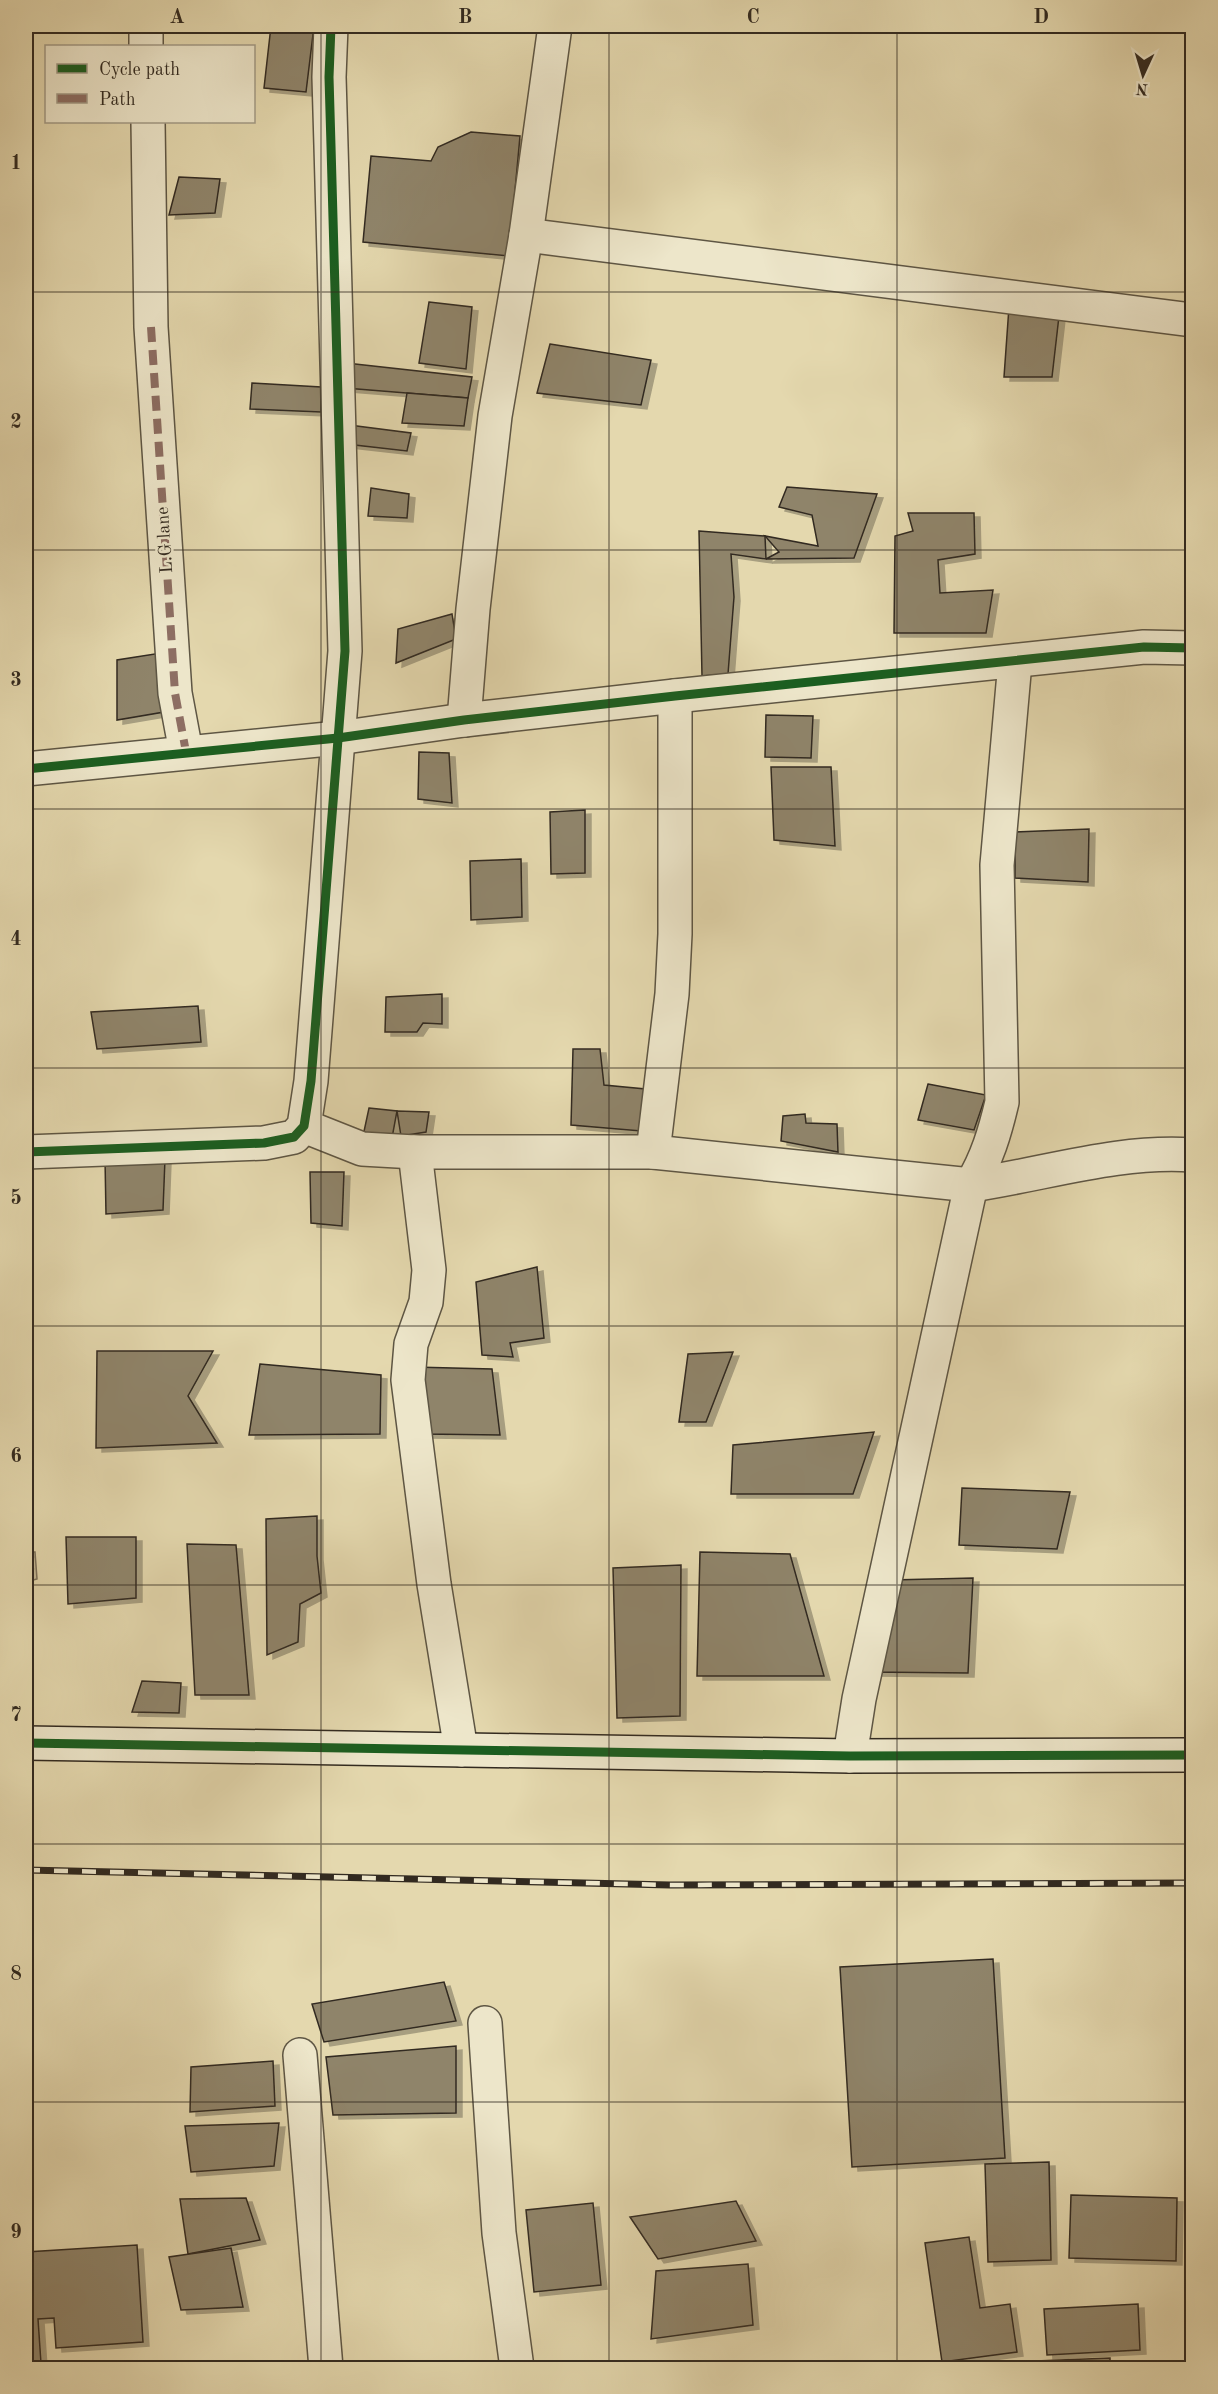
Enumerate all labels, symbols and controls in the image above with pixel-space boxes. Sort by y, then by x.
text: A [169,8,185,28]
text: B [458,8,472,28]
text: C [746,8,760,28]
text: D [1033,8,1049,28]
legend [45,45,255,123]
north arrow [1113,45,1173,105]
text: Cycle path [99,61,180,79]
text: N [1135,80,1149,96]
text: Path [99,91,136,109]
text: 1 [10,154,22,174]
text: 2 [10,413,22,433]
street label: L.G lane [154,506,176,574]
text: 3 [10,671,22,691]
text: 4 [10,930,22,950]
text: 5 [10,1188,22,1209]
text: 6 [10,1447,22,1467]
text: 7 [10,1706,22,1726]
text: 8 [10,1965,22,1985]
text: 9 [10,2223,22,2243]

